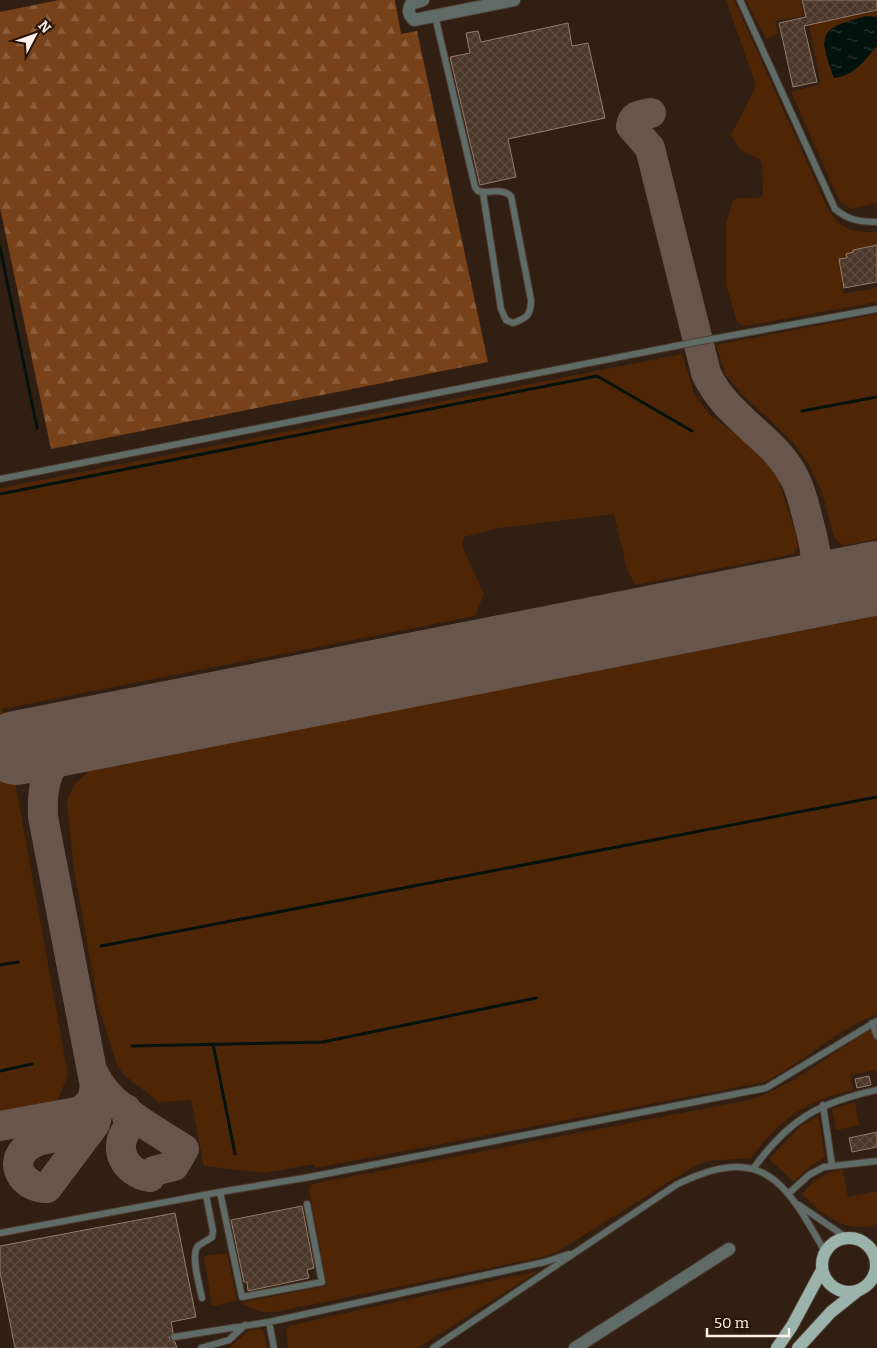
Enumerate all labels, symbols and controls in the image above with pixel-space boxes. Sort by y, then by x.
north arrow [10,10,60,60]
text: N [34,17,55,37]
scale bar [707,1306,790,1338]
text: 50 m [714,1314,750,1332]

